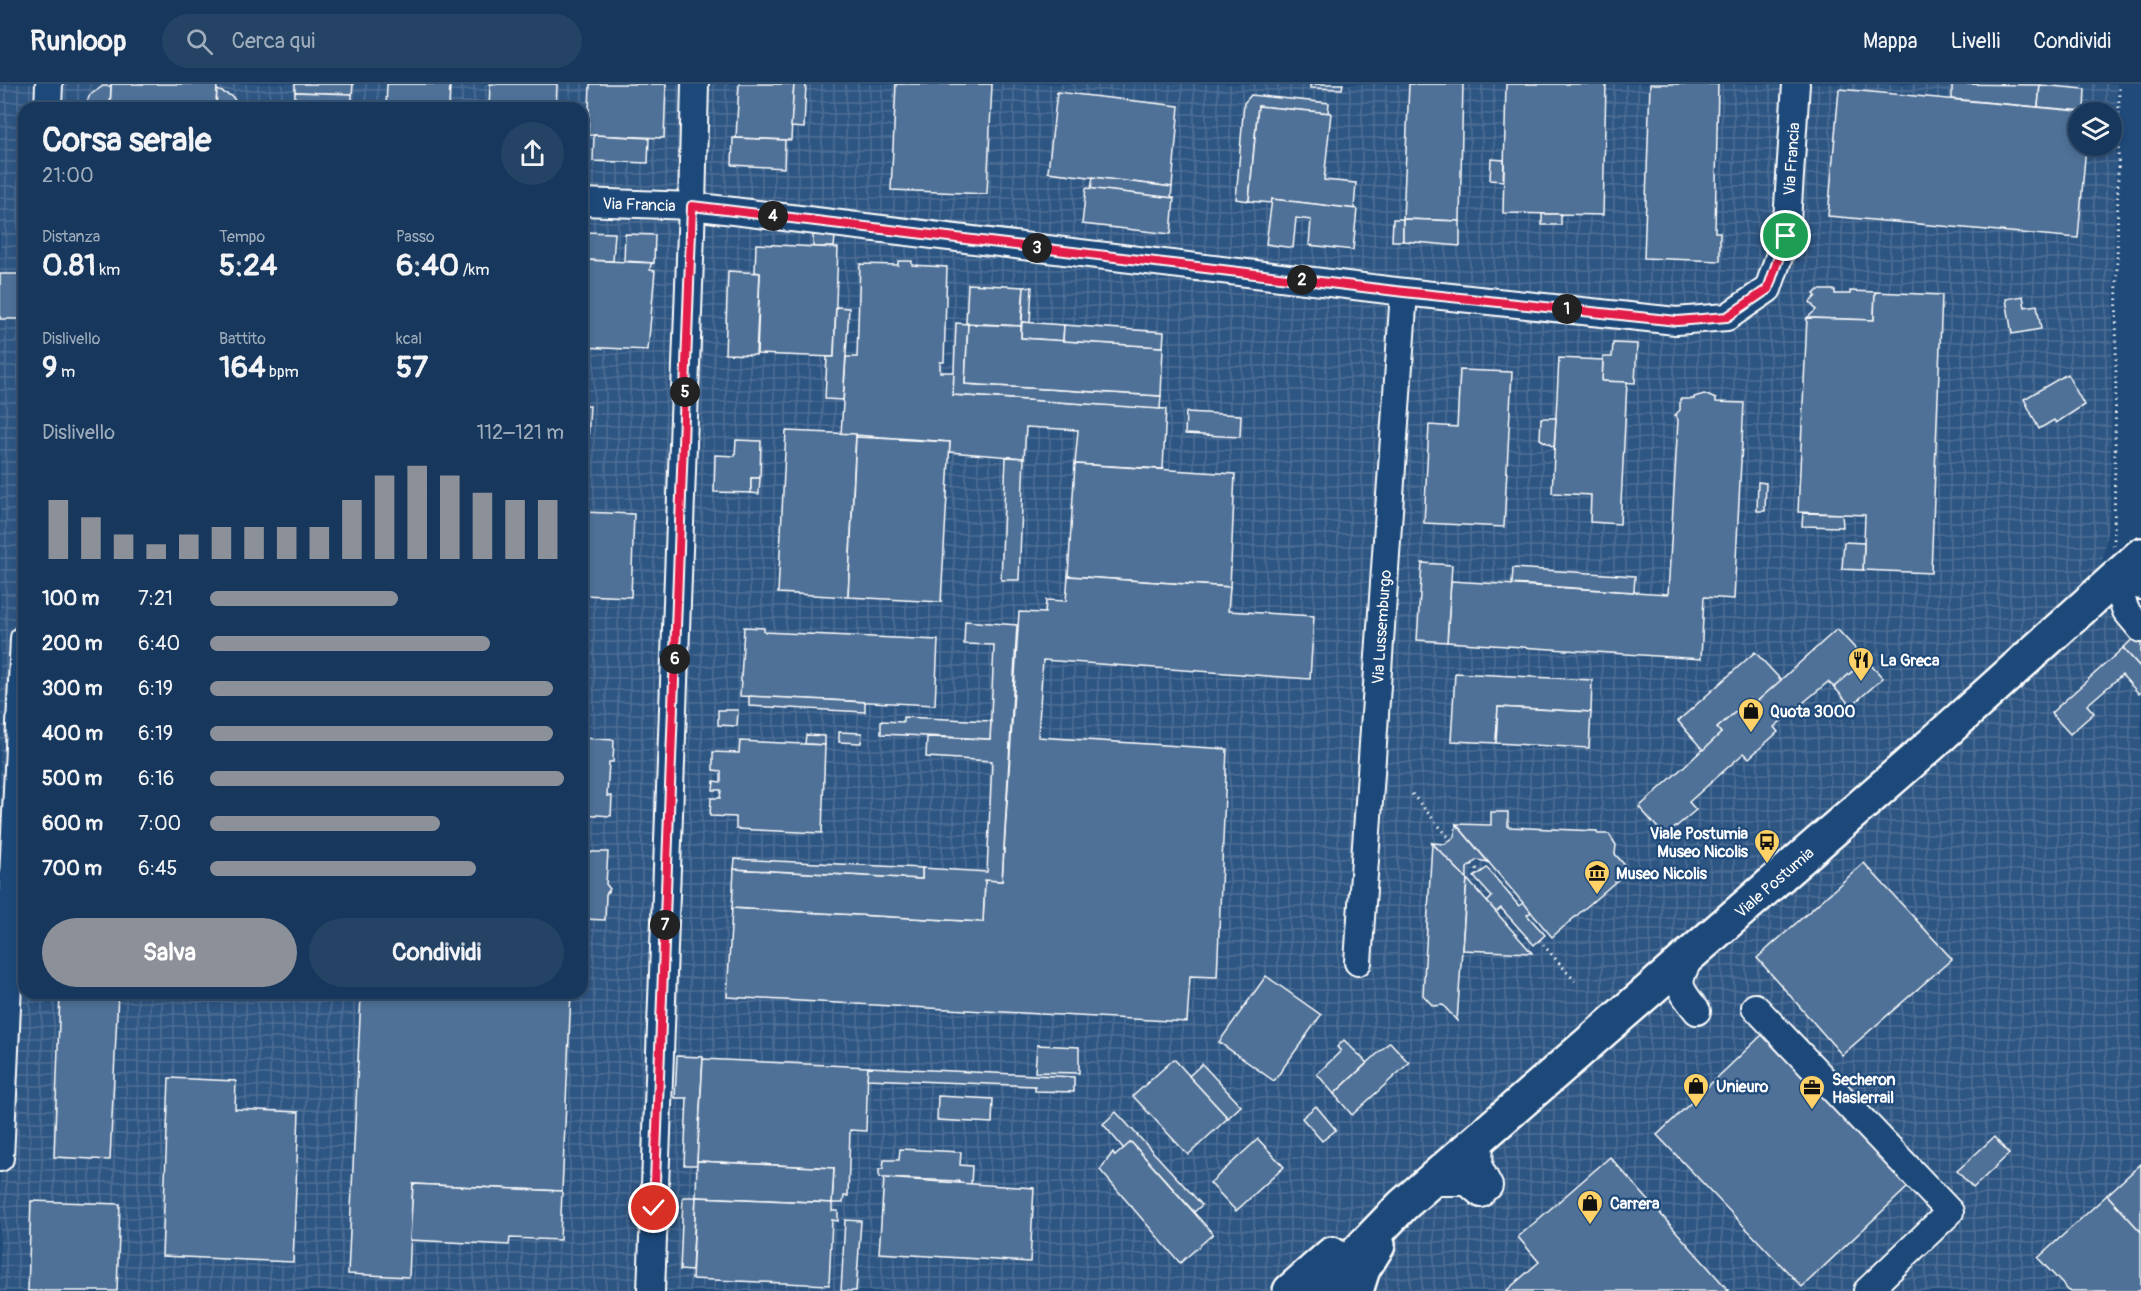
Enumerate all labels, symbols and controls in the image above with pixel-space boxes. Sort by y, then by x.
search box [162,14,582,68]
text: Runloop [30,24,126,59]
icon: search [183,25,216,58]
text: Cerca qui [231,27,315,55]
text: Mappa [1863,28,1917,55]
text: Livelli [1950,28,2000,55]
text: Condividi [2033,28,2111,55]
map controls [2068,102,2122,156]
button: layers [2068,102,2122,156]
text: Corsa serale [42,120,211,161]
button: share [501,122,564,185]
street label: Via Francia [1779,122,1805,196]
text: 21:00 [42,163,94,188]
street label: Via Francia [602,194,676,216]
pin: 4 [758,201,788,231]
text: 4 [768,206,778,226]
pin [1760,210,1811,261]
icon: arrive [1769,219,1802,252]
text: Distanza [42,227,100,247]
text: Tempo [219,227,265,247]
text: Passo [396,227,435,247]
pin: 3 [1022,233,1052,263]
text: 3 [1033,238,1041,258]
text: 0.81 [42,247,96,284]
text: 5:24 [219,247,277,284]
text: 6:40 [396,247,459,284]
text: km [96,260,120,280]
text: /km [459,260,489,280]
pin: 2 [1287,265,1317,295]
text: 2 [1298,270,1306,290]
pin: 1 [1552,294,1582,324]
text: 1 [1564,299,1570,319]
text: Dislivello [42,329,100,349]
text: Battito [219,329,266,349]
text: kcal [396,329,422,349]
text: 9 [42,349,57,386]
text: 164 [219,349,266,386]
text: 57 [396,349,428,386]
text: m [57,362,75,382]
text: bpm [266,362,299,382]
pin: 5 [670,377,700,407]
text: 5 [681,382,689,402]
text: Dislivello [42,420,115,445]
text: 112–121 m [476,420,564,445]
street label: Via Lussemburgo [1368,569,1396,685]
text: 100 m [42,586,99,611]
text: 7:21 [138,586,173,611]
text: 200 m [42,631,103,656]
text: 6:40 [138,631,180,656]
pin: 6 [660,644,690,674]
restaurant icon: La Greca [1846,645,1876,683]
text: 6 [670,649,680,669]
place label: La Greca [1880,651,1940,671]
text: 300 m [42,676,103,701]
text: 6:19 [138,676,173,701]
shop icon: Quota 3000 [1736,696,1766,734]
place label: Quota 3000 [1770,702,1856,722]
text: 400 m [42,721,103,746]
text: 6:19 [138,721,173,746]
text: 500 m [42,766,102,791]
text: 6:16 [138,766,174,791]
text: 600 m [42,811,103,836]
text: 7:00 [138,811,181,836]
place label: Viale Postumia Museo Nicolis [1650,824,1749,862]
bus stop icon: Viale Postumia Museo Nicolis [1752,827,1782,865]
street label: Viale Postumia [1731,843,1818,922]
text: 700 m [42,856,102,881]
text: 6:45 [138,856,177,881]
museum icon: Museo Nicolis [1582,858,1612,896]
place label: Museo Nicolis [1616,864,1708,884]
pin: 7 [650,910,680,940]
text: 7 [661,915,669,935]
button: Salva [42,918,297,987]
button: Condividi [309,918,564,987]
place label: Secheron Haslerrail [1832,1070,1896,1108]
shop icon: Unieuro [1681,1071,1711,1109]
office icon: Secheron Haslerrail [1797,1073,1827,1111]
place label: Unieuro [1716,1077,1769,1097]
pin [628,1182,679,1233]
shop icon: Carrera [1575,1188,1605,1226]
icon: check [637,1191,670,1224]
place label: Carrera [1610,1194,1660,1214]

